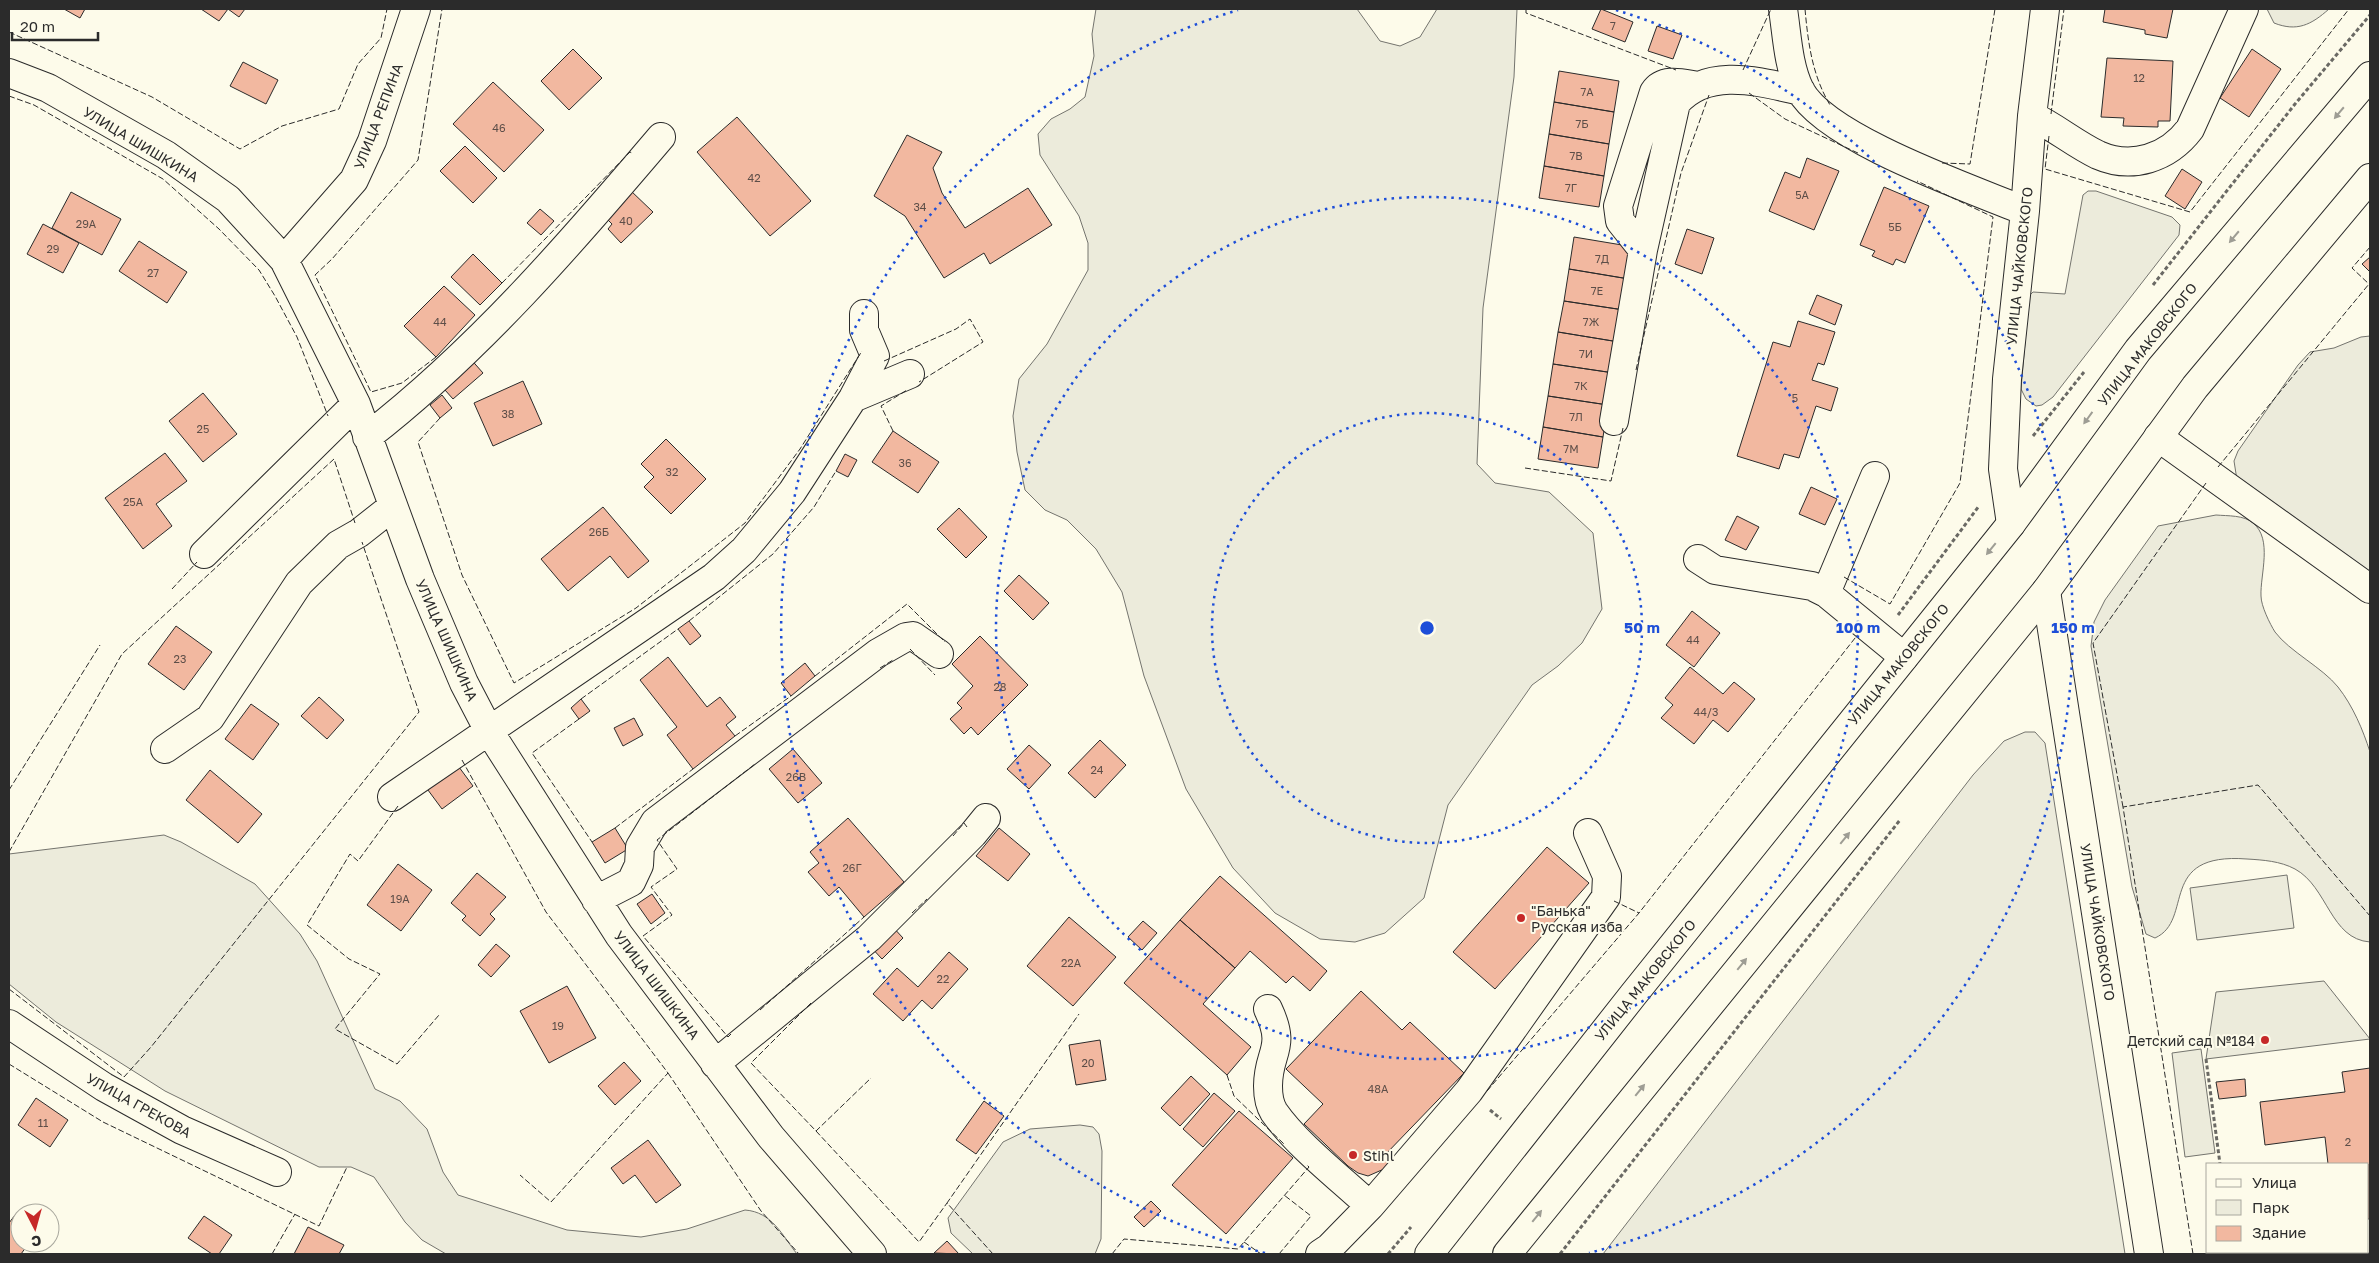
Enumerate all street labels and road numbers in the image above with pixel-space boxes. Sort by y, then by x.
street label: УЛИЦА РЕПИНА [350,60,406,171]
street label: УЛИЦА ШИШКИНА [80,103,202,185]
street label: УЛИЦА ЧАЙКОВСКОГО [2002,186,2036,346]
street label: УЛИЦА МАКОВСКОГО [2094,279,2200,409]
street label: УЛИЦА ШИШКИНА [412,576,482,704]
street label: УЛИЦА МАКОВСКОГО [1844,600,1952,728]
street label: УЛИЦА ЧАЙКОВСКОГО [2077,842,2119,1002]
street label: УЛИЦА МАКОВСКОГО [1591,916,1699,1044]
street label: УЛИЦА ШИШКИНА [611,927,704,1043]
street label: УЛИЦА ГРЕКОВА [84,1069,195,1141]

